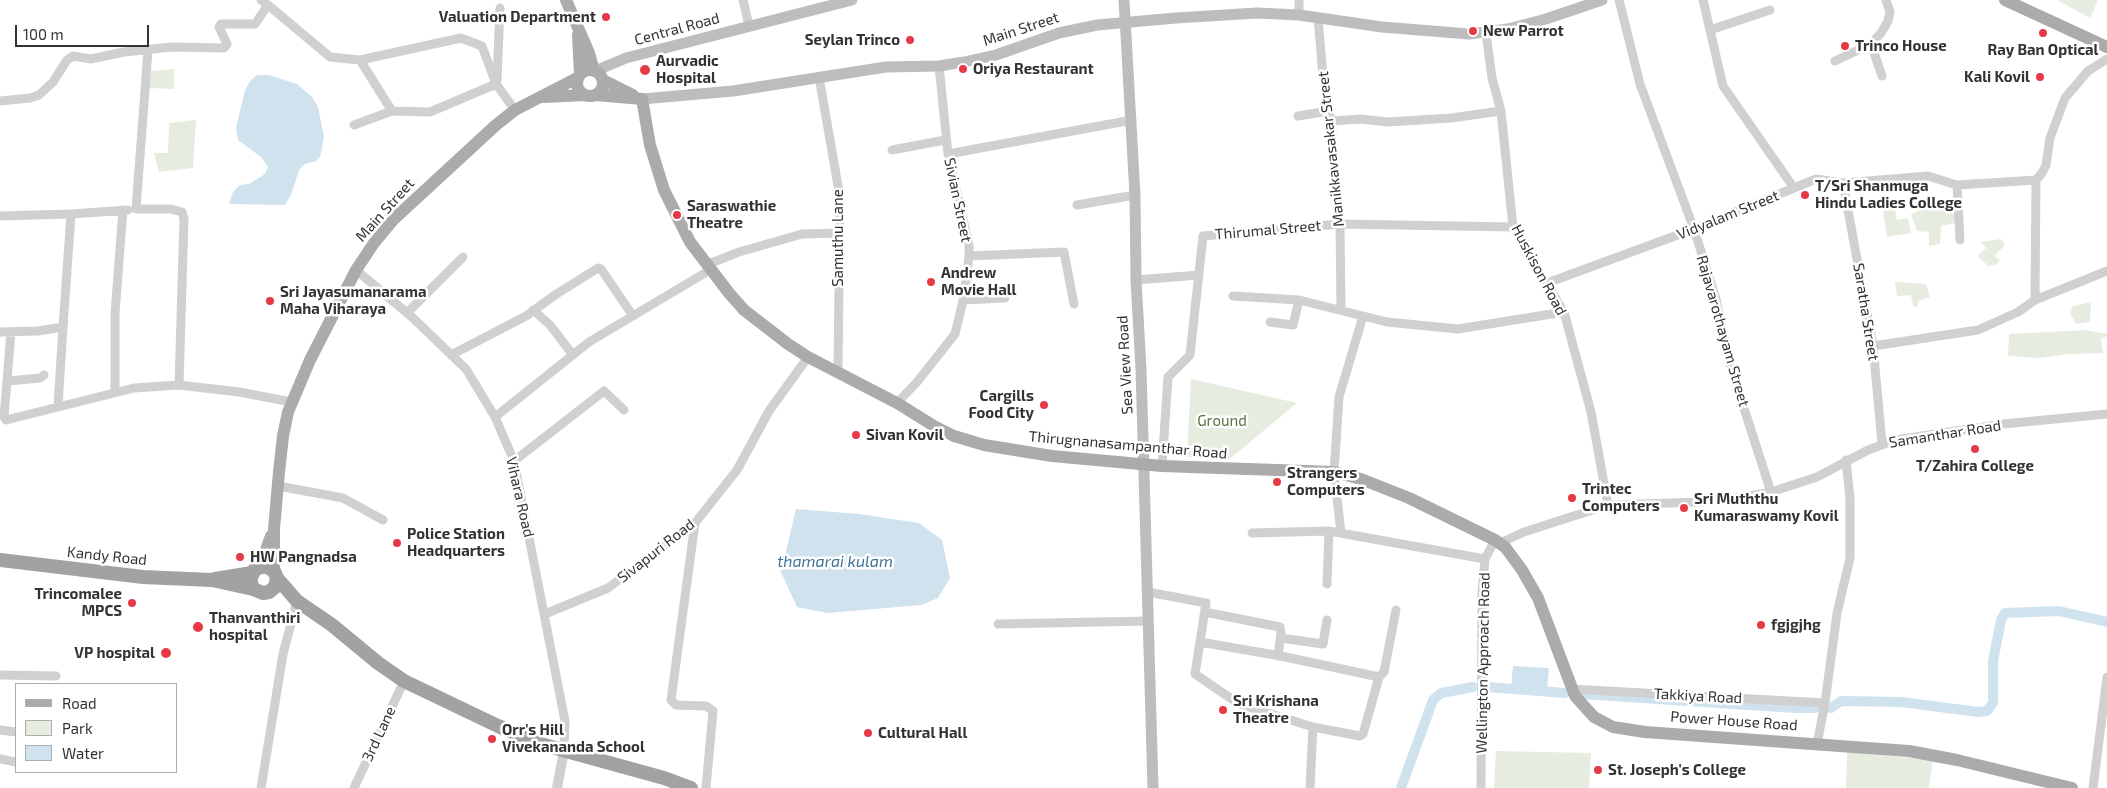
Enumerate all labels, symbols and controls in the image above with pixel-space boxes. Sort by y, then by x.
place label: Valuation Department [439,8,596,26]
street label: Main Street [981,8,1061,50]
street label: Central Road [632,9,722,49]
marker: Valuation Department [600,11,612,23]
scale bar [18,15,151,47]
place label: New Parrot [1483,22,1564,40]
text: 100 m [23,25,64,43]
marker: New Parrot [1467,25,1479,37]
marker: Ray Ban Optical [2037,27,2049,39]
place label: Seylan Trinco [805,31,900,49]
marker: Seylan Trinco [904,34,916,46]
place label: Trinco House [1855,37,1947,55]
marker: Trinco House [1839,40,1851,52]
place label: Ray Ban Optical [1987,41,2099,59]
place label: Aurvadic Hospital [656,52,719,87]
place label: Oriya Restaurant [973,60,1094,78]
marker: Aurvadic Hospital [638,63,652,77]
marker: Oriya Restaurant [957,63,969,75]
place label: Kali Kovil [1964,68,2030,86]
street label: Manikkavasakar Street [1314,70,1348,228]
marker: Kali Kovil [2034,71,2046,83]
street label: Sivian Street [940,156,976,244]
street label: Main Street [352,175,418,245]
place label: T/Sri Shanmuga Hindu Ladies College [1815,177,1962,212]
street label: Vidyalam Street [1674,186,1782,244]
street label: Samuthu Lane [829,189,847,287]
marker: T/Sri Shanmuga Hindu Ladies College [1799,189,1811,201]
place label: Saraswathie Theatre [687,197,776,232]
marker: Saraswathie Theatre [671,209,683,221]
street label: Thirumal Street [1214,216,1322,244]
street label: Huskison Road [1508,221,1570,319]
street label: Rajavarothayam Street [1693,253,1753,409]
street label: Saratha Street [1849,262,1883,362]
place label: Andrew Movie Hall [941,264,1017,299]
marker: Andrew Movie Hall [925,276,937,288]
place label: Sri Jayasumanarama Maha Viharaya [280,283,426,318]
marker: Sri Jayasumanarama Maha Viharaya [264,295,276,307]
street label: Sea View Road [1113,315,1137,415]
place label: Cargills Food City [968,387,1034,422]
marker: Cargills Food City [1038,399,1050,411]
park label: Ground [1197,412,1247,430]
street label: Samanthar Road [1888,416,2002,452]
place label: Sivan Kovil [866,426,944,444]
street label: Thirugnanasampanthar Road [1028,427,1228,463]
marker: Sivan Kovil [850,429,862,441]
marker: T/Zahira College [1969,443,1981,455]
street label: Vihara Road [502,455,538,539]
place label: T/Zahira College [1916,457,2034,475]
place label: Strangers Computers [1287,464,1365,499]
marker: Strangers Computers [1271,476,1283,488]
place label: Trintec Computers [1582,480,1660,515]
place label: Sri Muththu Kumaraswamy Kovil [1694,490,1839,525]
marker: Trintec Computers [1566,492,1578,504]
marker: Sri Muththu Kumaraswamy Kovil [1678,502,1690,514]
street label: Sivapuri Road [614,515,698,587]
place label: Police Station Headquarters [407,525,505,560]
marker: Police Station Headquarters [391,537,403,549]
street label: Kandy Road [66,543,148,569]
place label: HW Pangnadsa [250,548,357,566]
marker: HW Pangnadsa [234,551,246,563]
water label: thamarai kulam [777,552,893,572]
street label: Wellington Approach Road [1472,572,1494,754]
place label: Trincomalee MPCS [35,585,122,620]
marker: Trincomalee MPCS [126,597,138,609]
place label: Thanvanthiri hospital [209,609,300,644]
place label: fgjgjhg [1771,616,1821,634]
marker: fgjgjhg [1755,619,1767,631]
marker: Thanvanthiri hospital [191,620,205,634]
place label: VP hospital [74,644,155,662]
marker: VP hospital [159,646,173,660]
legend [15,683,178,773]
street label: Takkiya Road [1653,685,1743,707]
place label: Sri Krishana Theatre [1233,692,1319,727]
text: Road [62,694,97,712]
street label: 3rd Lane [358,704,400,764]
marker: Sri Krishana Theatre [1217,704,1229,716]
street label: Power House Road [1670,708,1798,734]
text: Park [62,719,93,737]
place label: Orr's Hill Vivekananda School [502,721,645,756]
place label: Cultural Hall [878,724,967,742]
marker: Cultural Hall [862,727,874,739]
marker: Orr's Hill Vivekananda School [486,733,498,745]
text: Water [62,744,104,762]
place label: St. Joseph's College [1608,761,1746,779]
marker: St. Joseph's College [1592,764,1604,776]

